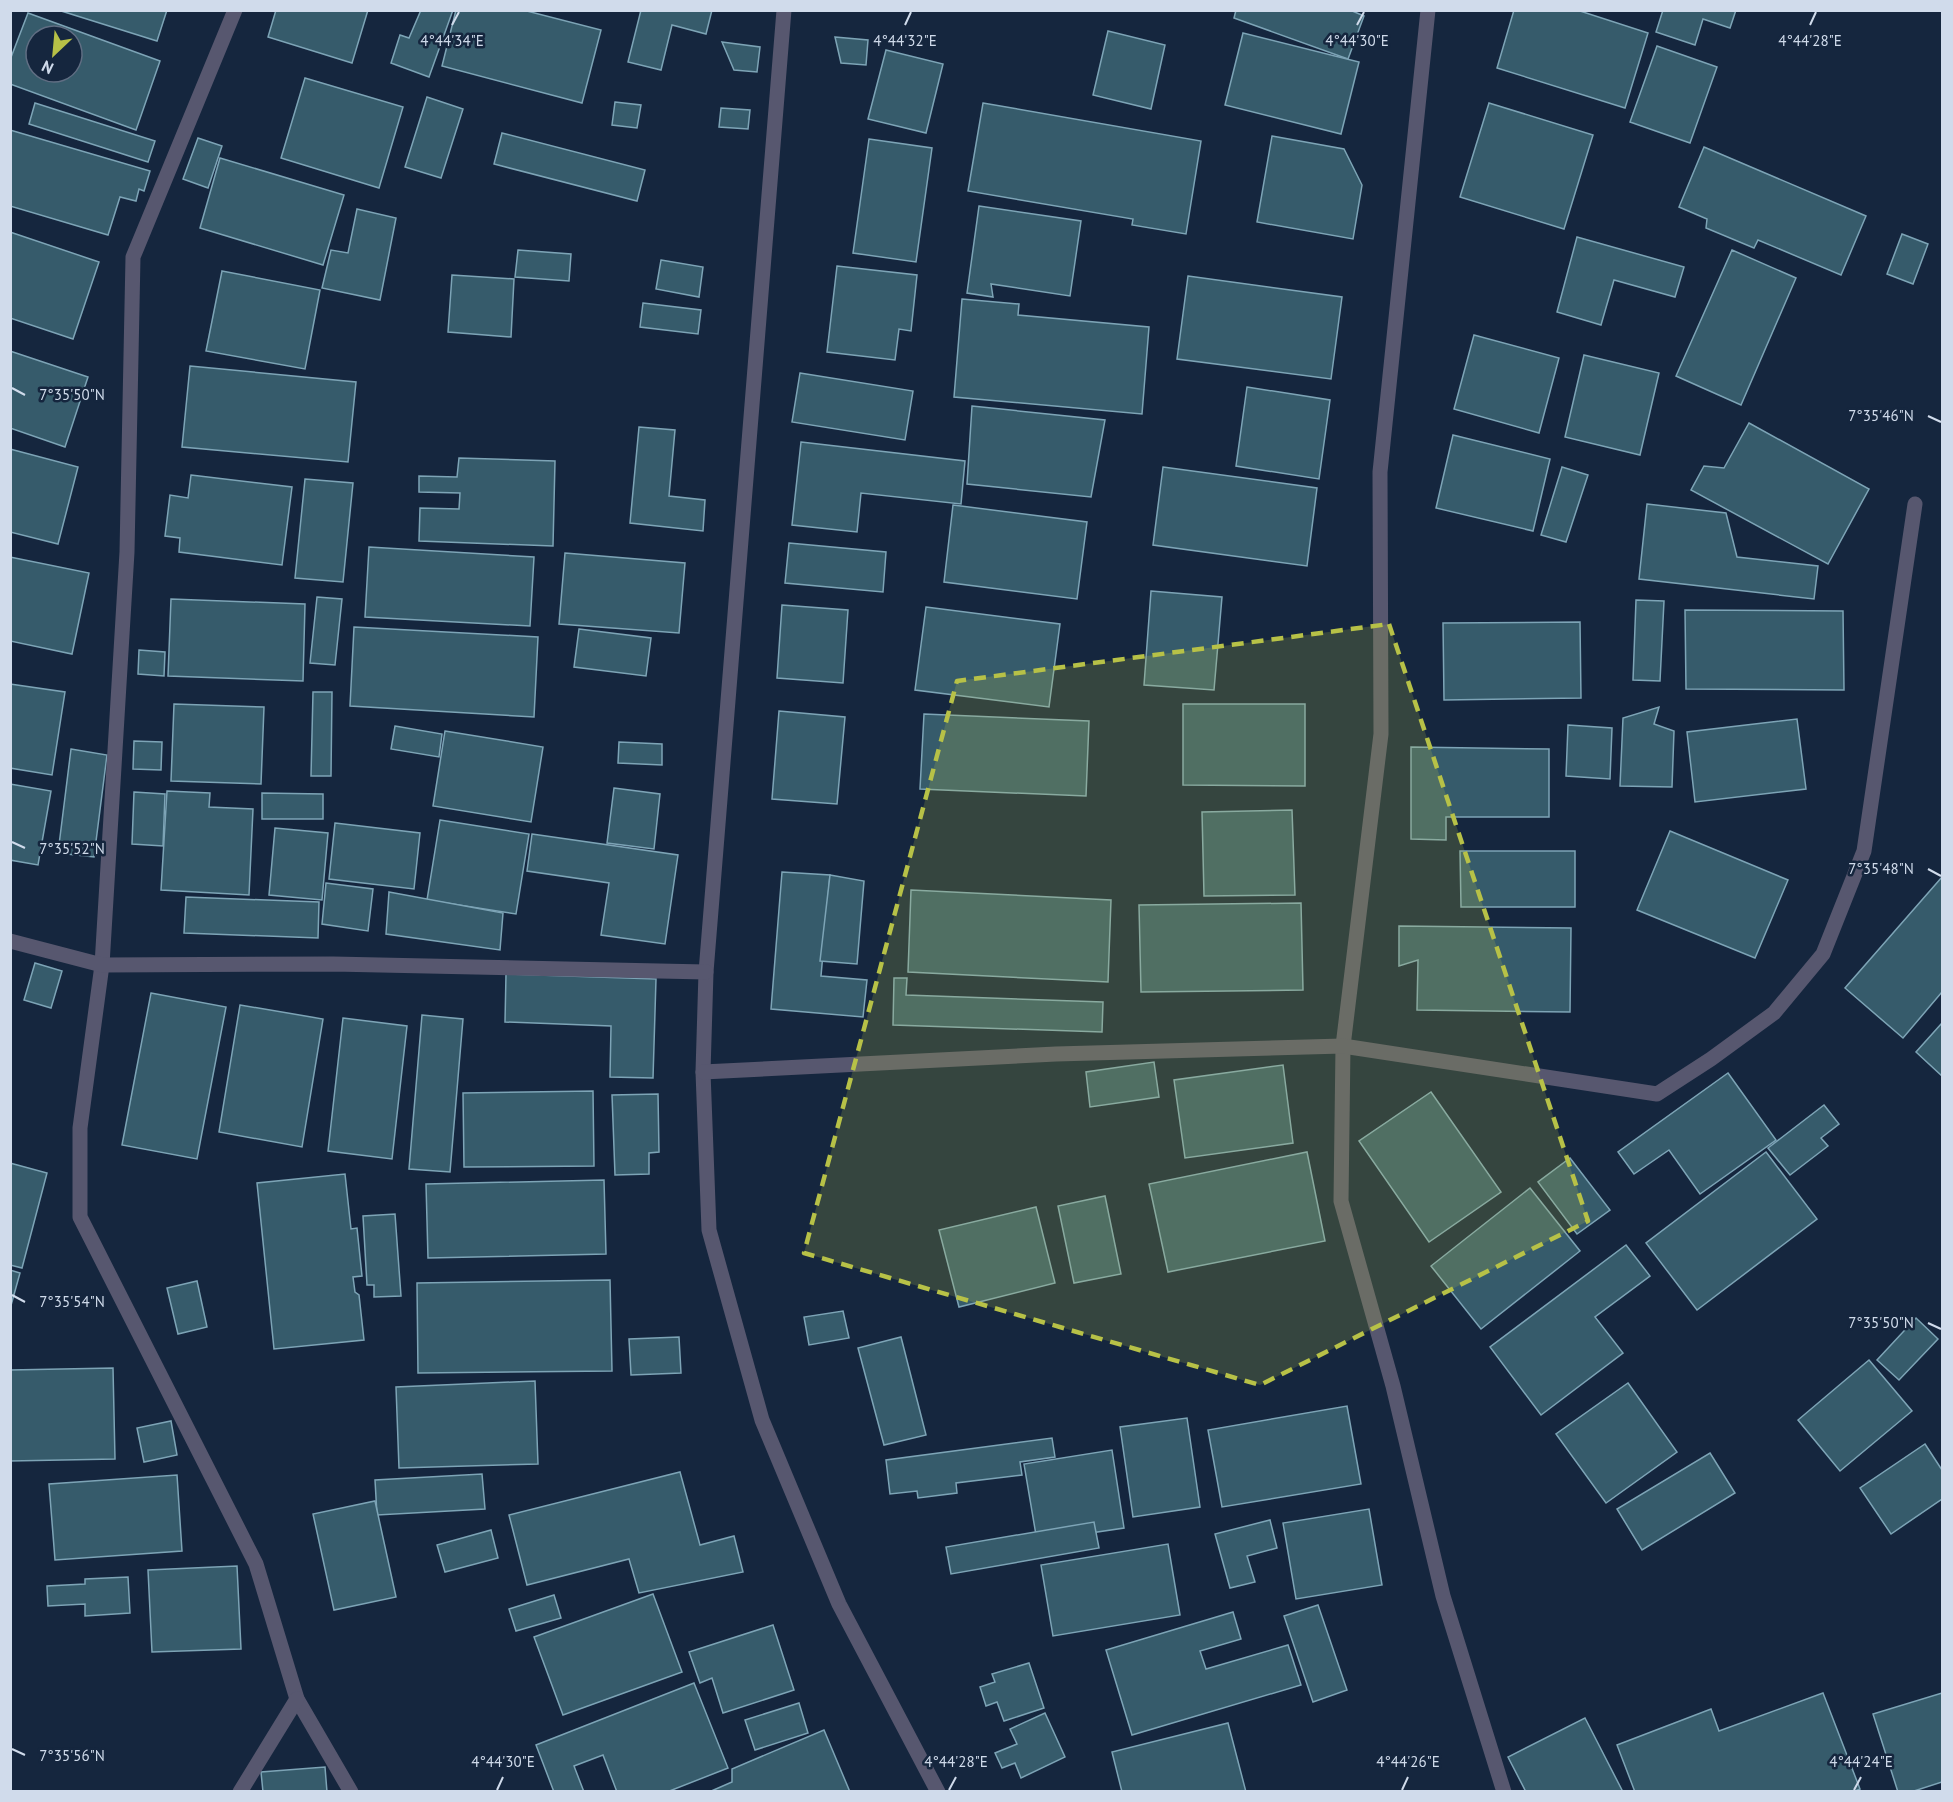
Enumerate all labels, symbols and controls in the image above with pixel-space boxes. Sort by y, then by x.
north arrow [24,24,84,84]
text: 4°44'34"E [420,31,484,50]
text: 4°44'32"E [873,31,937,50]
text: 4°44'30"E [1325,31,1389,50]
text: 4°44'28"E [1778,31,1842,50]
text: N [38,56,57,79]
text: 7°35'50"N [39,385,105,404]
text: 7°35'46"N [1848,406,1914,425]
text: 7°35'52"N [39,839,105,858]
text: 7°35'48"N [1848,859,1914,878]
text: 7°35'54"N [39,1292,105,1311]
text: 7°35'50"N [1848,1313,1914,1332]
text: 7°35'56"N [39,1746,105,1765]
text: 4°44'30"E [471,1752,535,1771]
text: 4°44'28"E [924,1752,988,1771]
text: 4°44'26"E [1376,1752,1440,1771]
text: 4°44'24"E [1829,1752,1893,1771]

